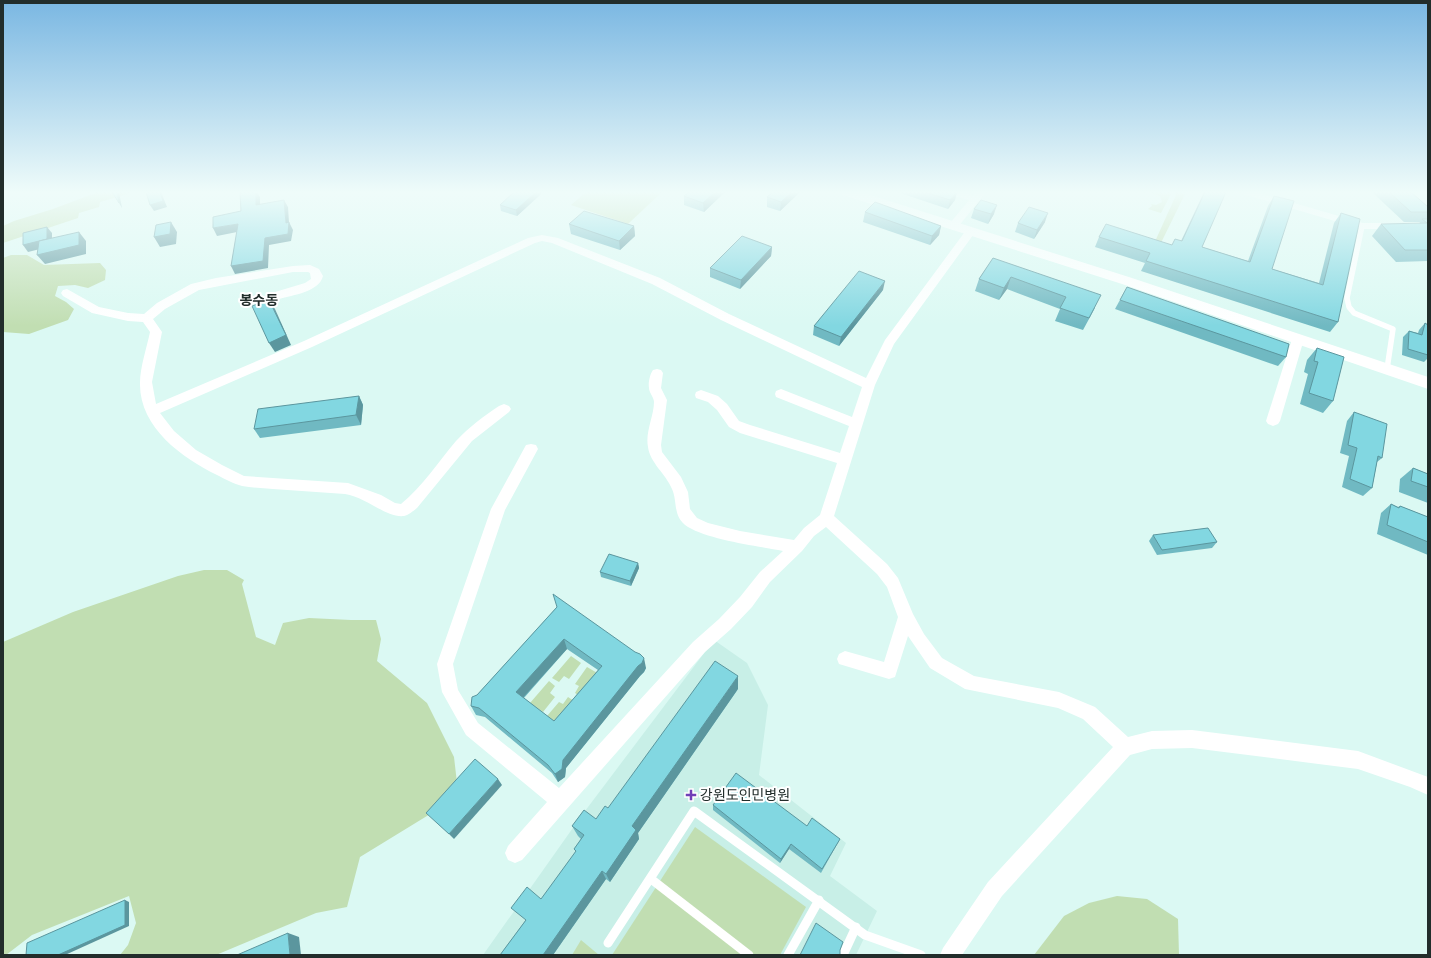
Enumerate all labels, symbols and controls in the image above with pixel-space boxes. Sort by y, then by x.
district label: 봉수동 [240,292,278,309]
place label: 강원도인민병원 [700,787,790,804]
marker: 강원도인민병원 [685,789,697,801]

